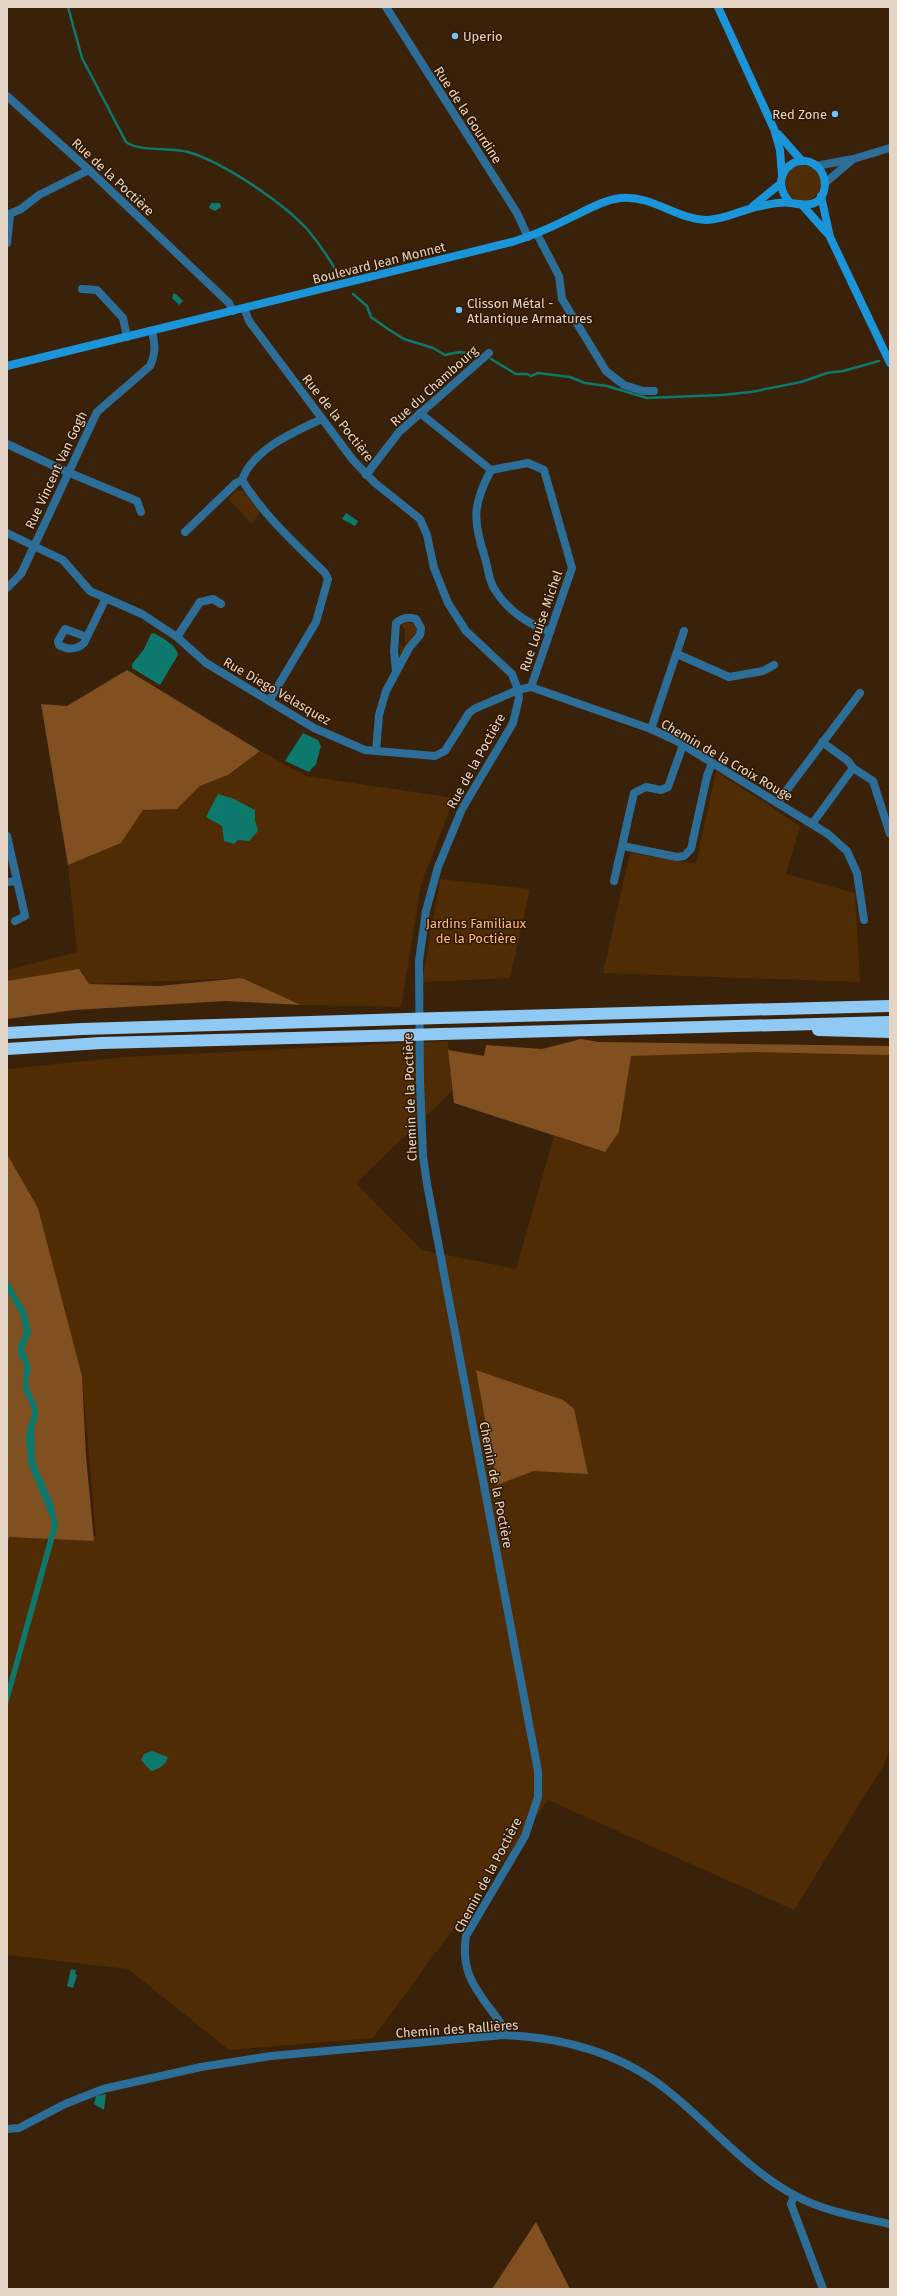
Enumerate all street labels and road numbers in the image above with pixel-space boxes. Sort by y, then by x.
street label: Rue de la Gourdine [431,64,505,166]
street label: Rue de la Poctière [69,135,157,219]
street label: Boulevard Jean Monnet [311,239,447,287]
street label: Rue du Chambourg [387,343,481,429]
street label: Rue de la Poctière [299,371,377,465]
street label: Rue Vincent Van Gogh [22,409,90,531]
street label: Rue Louise Michel [517,568,565,674]
street label: Rue Diego Velasquez [221,654,334,728]
street label: Rue de la Poctière [444,711,508,811]
street label: Chemin de la Croix Rouge [659,716,795,804]
street label: Chemin de la Poctière [400,1033,420,1161]
street label: Chemin de la Poctière [476,1421,516,1549]
street label: Chemin de la Poctière [451,1815,525,1935]
street label: Chemin des Rallières [395,2017,519,2041]

